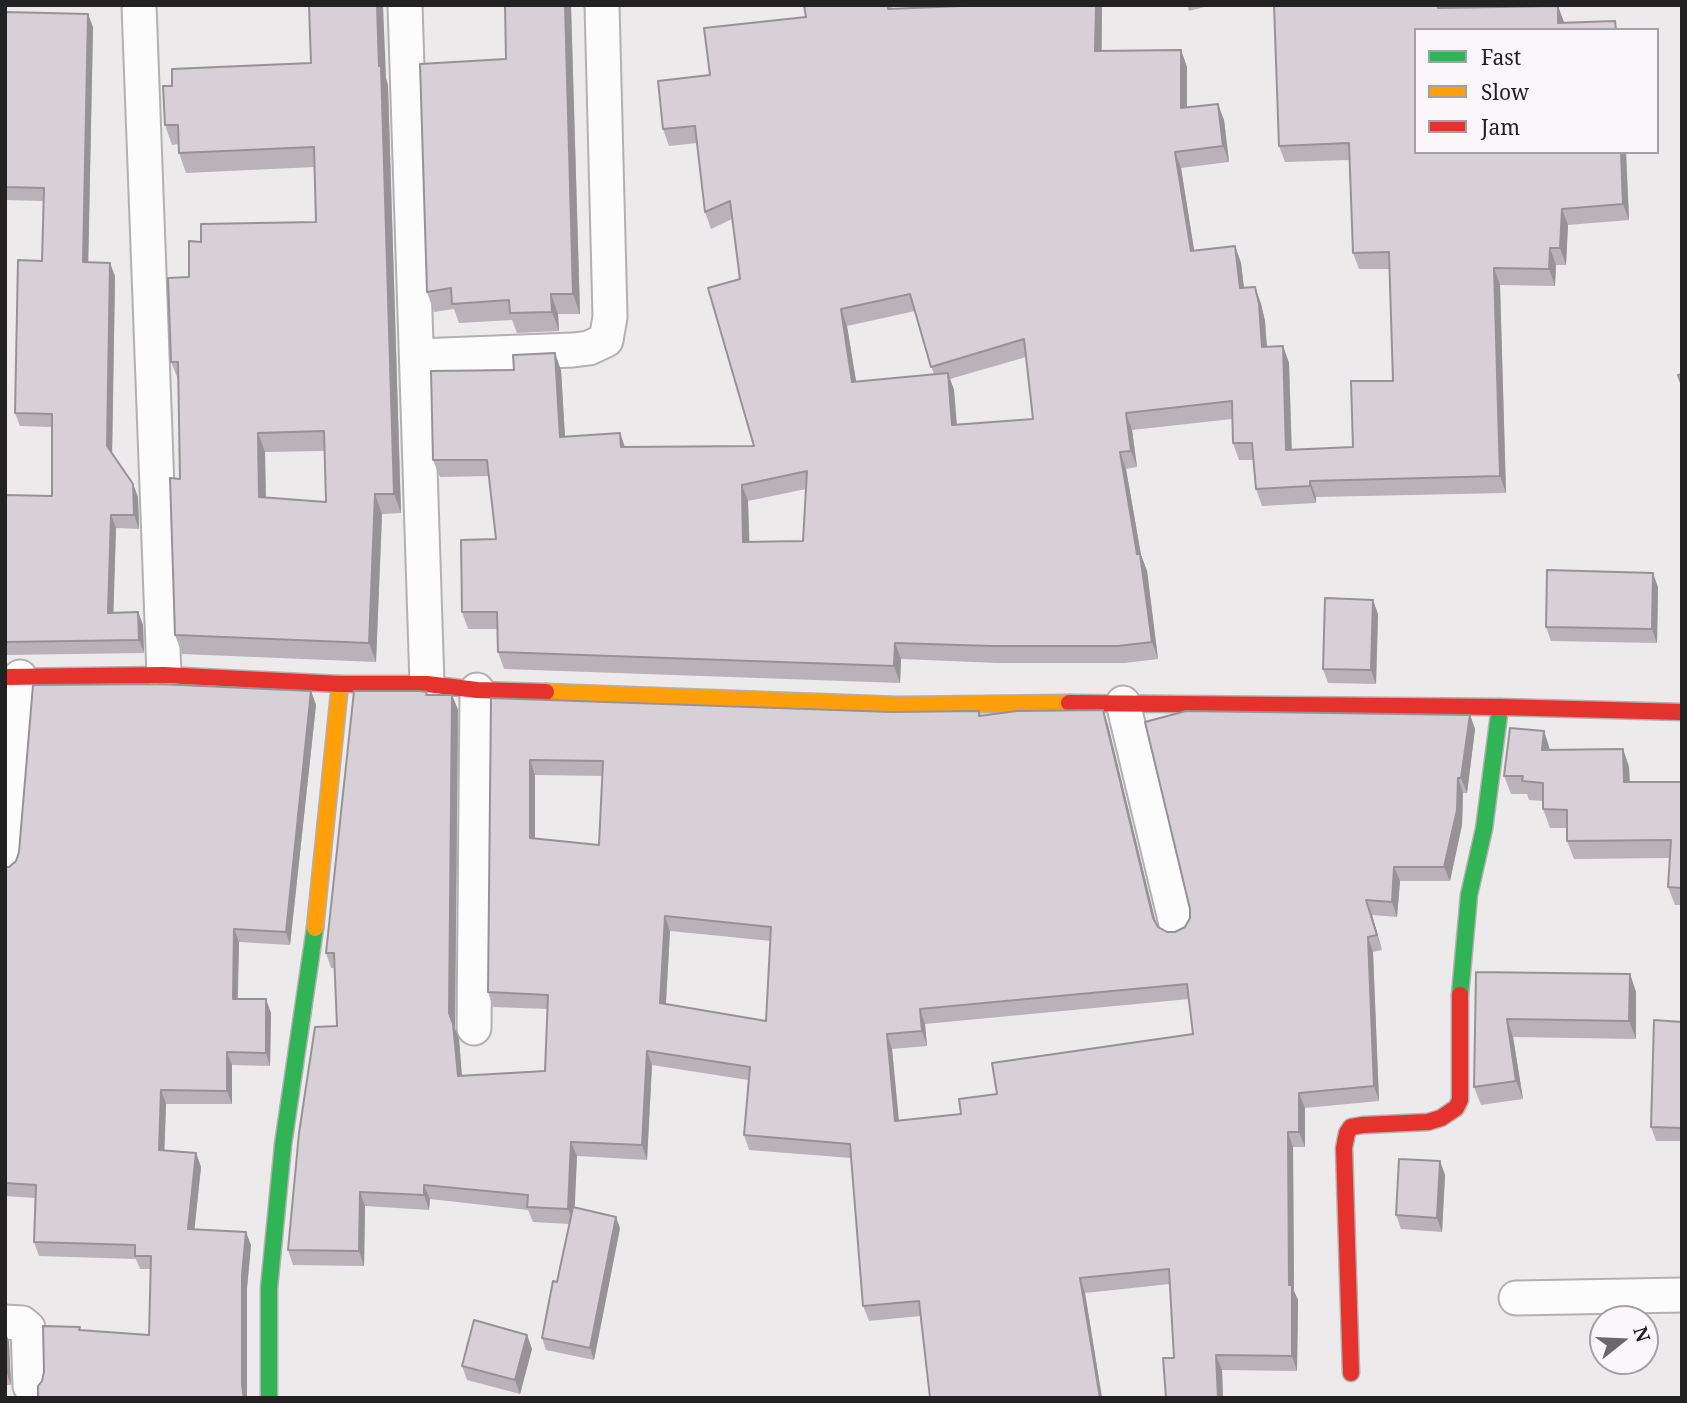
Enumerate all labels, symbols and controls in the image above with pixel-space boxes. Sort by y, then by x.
legend [1414,28,1659,154]
text: Fast [1481,43,1521,71]
text: Slow [1481,78,1529,106]
text: Jam [1481,113,1520,141]
north arrow [1589,1305,1659,1375]
text: N [1627,1323,1657,1345]

